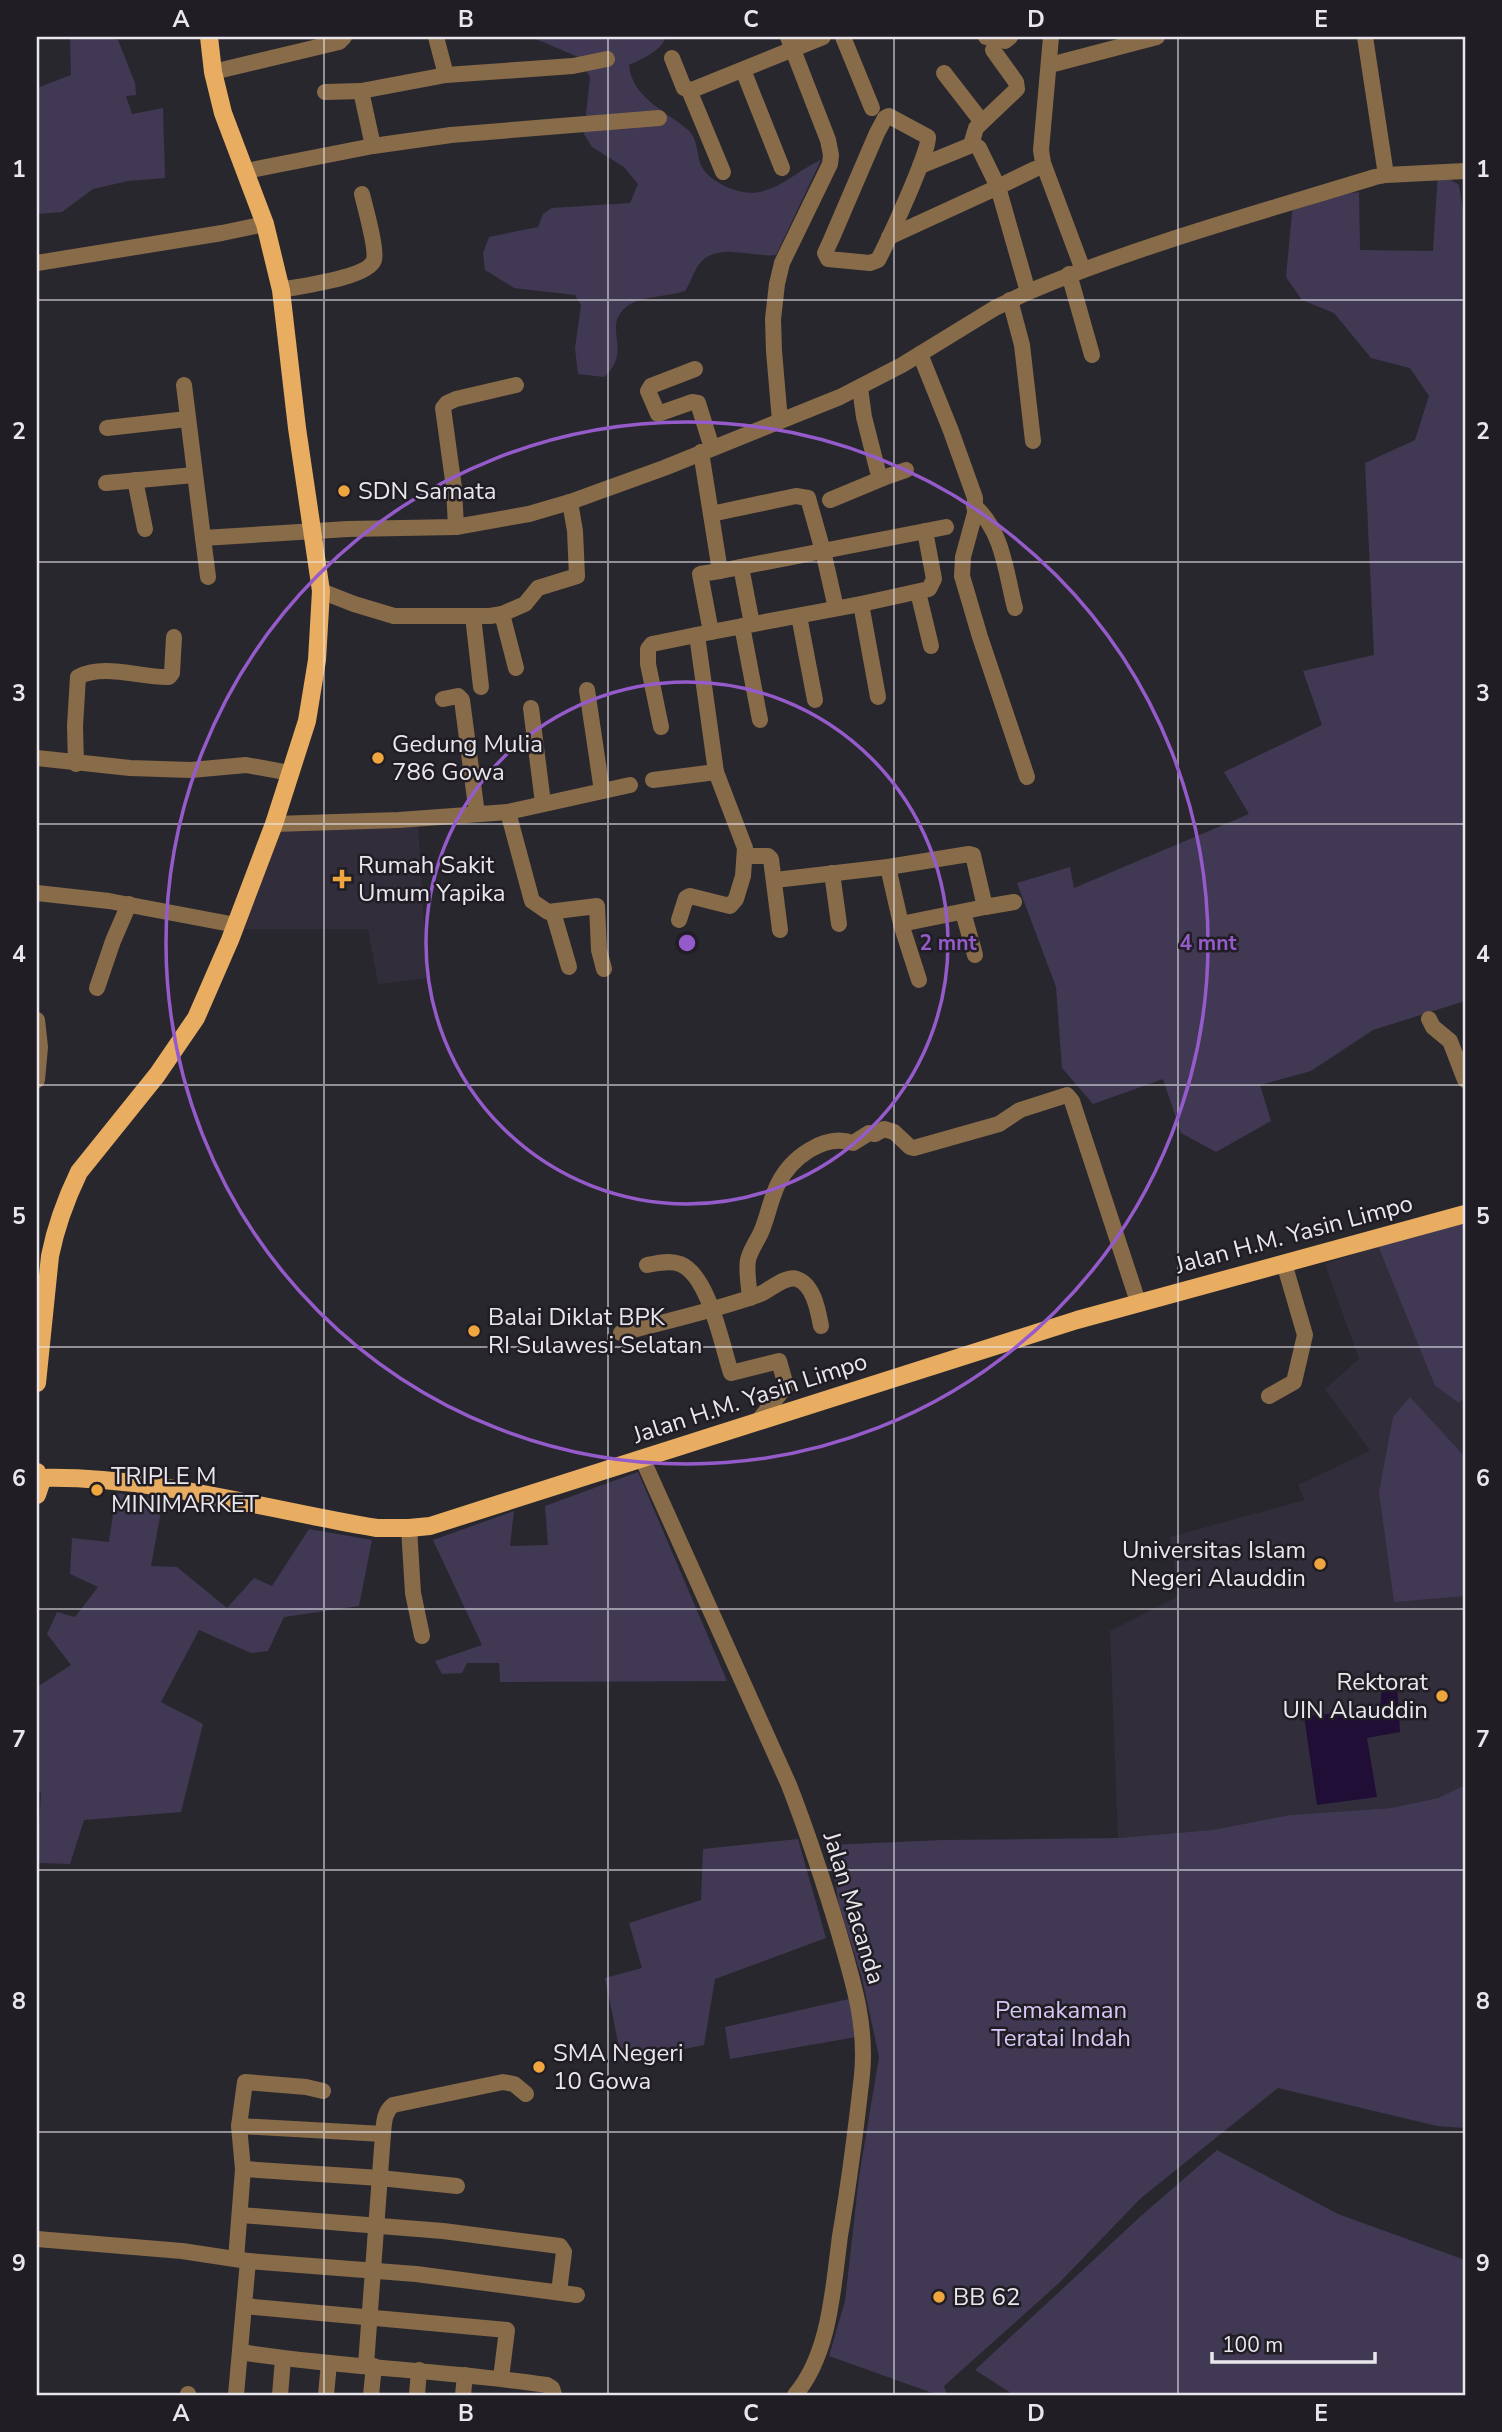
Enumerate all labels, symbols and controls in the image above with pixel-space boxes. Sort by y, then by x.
text: A [172,4,190,35]
text: B [458,4,474,35]
text: C [743,4,759,35]
text: D [1027,4,1045,35]
text: E [1314,4,1328,35]
text: 1 [12,154,26,185]
text: 1 [1476,154,1490,185]
text: 2 [12,416,26,447]
text: 2 [1476,416,1490,447]
place label: SDN Samata [358,475,496,507]
marker: SDN Samata [336,483,352,499]
text: 3 [12,678,26,709]
text: 3 [1476,678,1490,709]
place label: Gedung Mulia 786 Gowa [392,728,543,788]
marker: Gedung Mulia 786 Gowa [370,750,386,766]
place label: Rumah Sakit Umum Yapika [358,849,506,909]
marker: Rumah Sakit Umum Yapika [332,869,352,889]
text: 2 mnt [919,929,977,957]
text: 4 mnt [1179,929,1237,957]
centre of rings [675,931,699,955]
text: 4 [12,939,26,970]
text: 4 [1476,939,1490,970]
street label: Jalan H.M. Yasin Limpo [1171,1187,1416,1281]
text: 5 [12,1201,26,1232]
text: 5 [1476,1201,1490,1232]
place label: Balai Diklat BPK RI Sulawesi Selatan [488,1301,702,1361]
marker: Balai Diklat BPK RI Sulawesi Selatan [466,1323,482,1339]
street label: Jalan H.M. Yasin Limpo [628,1345,871,1451]
place label: TRIPLE M MINIMARKET [111,1460,259,1520]
text: 6 [12,1463,26,1494]
text: 6 [1476,1463,1490,1494]
marker: TRIPLE M MINIMARKET [89,1482,105,1498]
place label: Universitas Islam Negeri Alauddin [1122,1534,1306,1594]
marker: Universitas Islam Negeri Alauddin [1312,1556,1328,1572]
place label: Rektorat UIN Alauddin [1282,1666,1429,1726]
marker: Rektorat UIN Alauddin [1434,1688,1450,1704]
text: 7 [12,1724,26,1755]
text: 7 [1476,1724,1490,1755]
street label: Jalan Macanda [815,1827,892,1988]
text: 8 [12,1986,26,2017]
text: 8 [1476,1986,1490,2017]
park label: Pemakaman Teratai Indah [991,1994,1131,2054]
place label: SMA Negeri 10 Gowa [553,2037,683,2097]
marker: SMA Negeri 10 Gowa [531,2059,547,2075]
text: 9 [12,2248,26,2279]
text: 9 [1476,2248,1490,2279]
place label: BB 62 [953,2281,1020,2313]
marker: BB 62 [931,2289,947,2305]
scale bar [1212,2320,1374,2364]
text: 100 m [1222,2331,1283,2359]
text: A [172,2398,190,2429]
text: B [458,2398,474,2429]
text: C [743,2398,759,2429]
text: D [1027,2398,1045,2429]
text: E [1314,2398,1328,2429]

